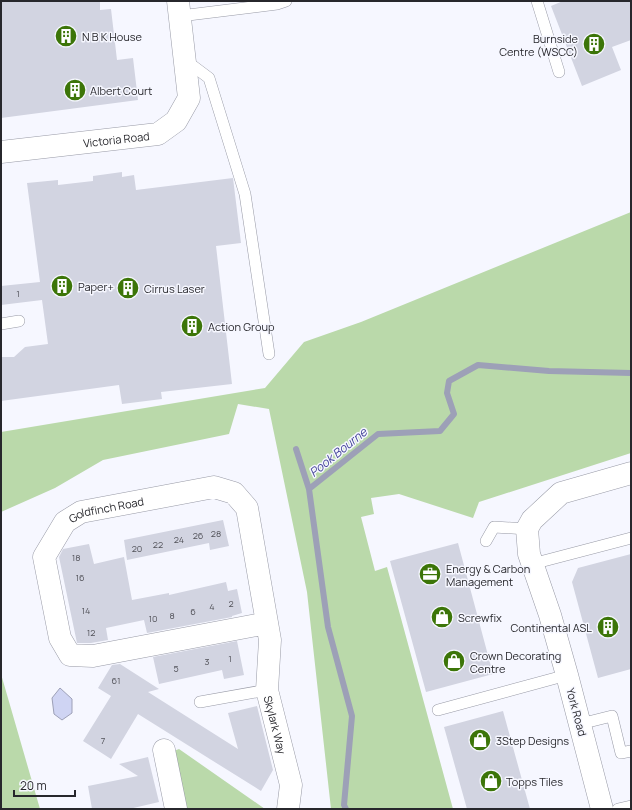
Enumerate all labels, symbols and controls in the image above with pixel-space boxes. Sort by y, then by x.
building icon: N B K House [53,23,79,49]
place label: N B K House [82,29,143,44]
place label: Burnside Centre (WSCC) [499,31,579,59]
building icon: Burnside Centre (WSCC) [581,31,607,57]
building icon: Albert Court [62,77,88,103]
place label: Albert Court [90,83,152,98]
street label: Victoria Road [82,128,150,150]
building icon: Paper+ [49,273,75,299]
building icon: Cirrus Laser [115,275,141,301]
place label: Paper+ [78,279,114,294]
place label: Cirrus Laser [144,281,205,296]
house number: 1 [16,287,20,300]
building icon: Action Group [179,313,205,339]
place label: Action Group [208,319,275,334]
water label: Pook Bourne [306,423,371,481]
street label: Goldfinch Road [65,493,145,526]
house number: 28 [211,527,221,540]
house number: 26 [193,529,204,542]
house number: 24 [174,533,184,546]
house number: 22 [153,538,163,551]
house number: 20 [132,542,142,555]
house number: 18 [72,551,80,564]
office icon: Energy & Carbon Management [417,561,443,587]
place label: Energy & Carbon Management [446,561,530,589]
house number: 16 [75,571,85,584]
house number: 2 [228,597,234,610]
house number: 4 [209,600,215,613]
house number: 14 [82,604,90,617]
shop icon: Screwfix [429,604,455,630]
house number: 6 [190,605,196,618]
house number: 8 [169,609,175,622]
place label: Screwfix [458,610,502,625]
house number: 10 [149,612,158,625]
building icon: Continental ASL [595,614,621,640]
place label: Continental ASL [510,620,592,635]
house number: 12 [87,626,95,639]
shop icon: Crown Decorating Centre [441,648,467,674]
place label: Crown Decorating Centre [470,648,561,676]
house number: 1 [228,652,232,665]
house number: 3 [205,655,210,668]
house number: 5 [173,662,179,675]
house number: 61 [112,674,120,687]
street label: York Road [563,686,591,738]
street label: Skylark Way [261,694,290,756]
shop icon: 3Step Designs [467,727,493,753]
place label: 3Step Designs [496,733,569,748]
house number: 7 [101,734,106,747]
shop icon: Topps Tiles [478,768,504,794]
scale bar [14,772,75,798]
place label: Topps Tiles [506,774,563,789]
text: 20 m [20,777,47,794]

